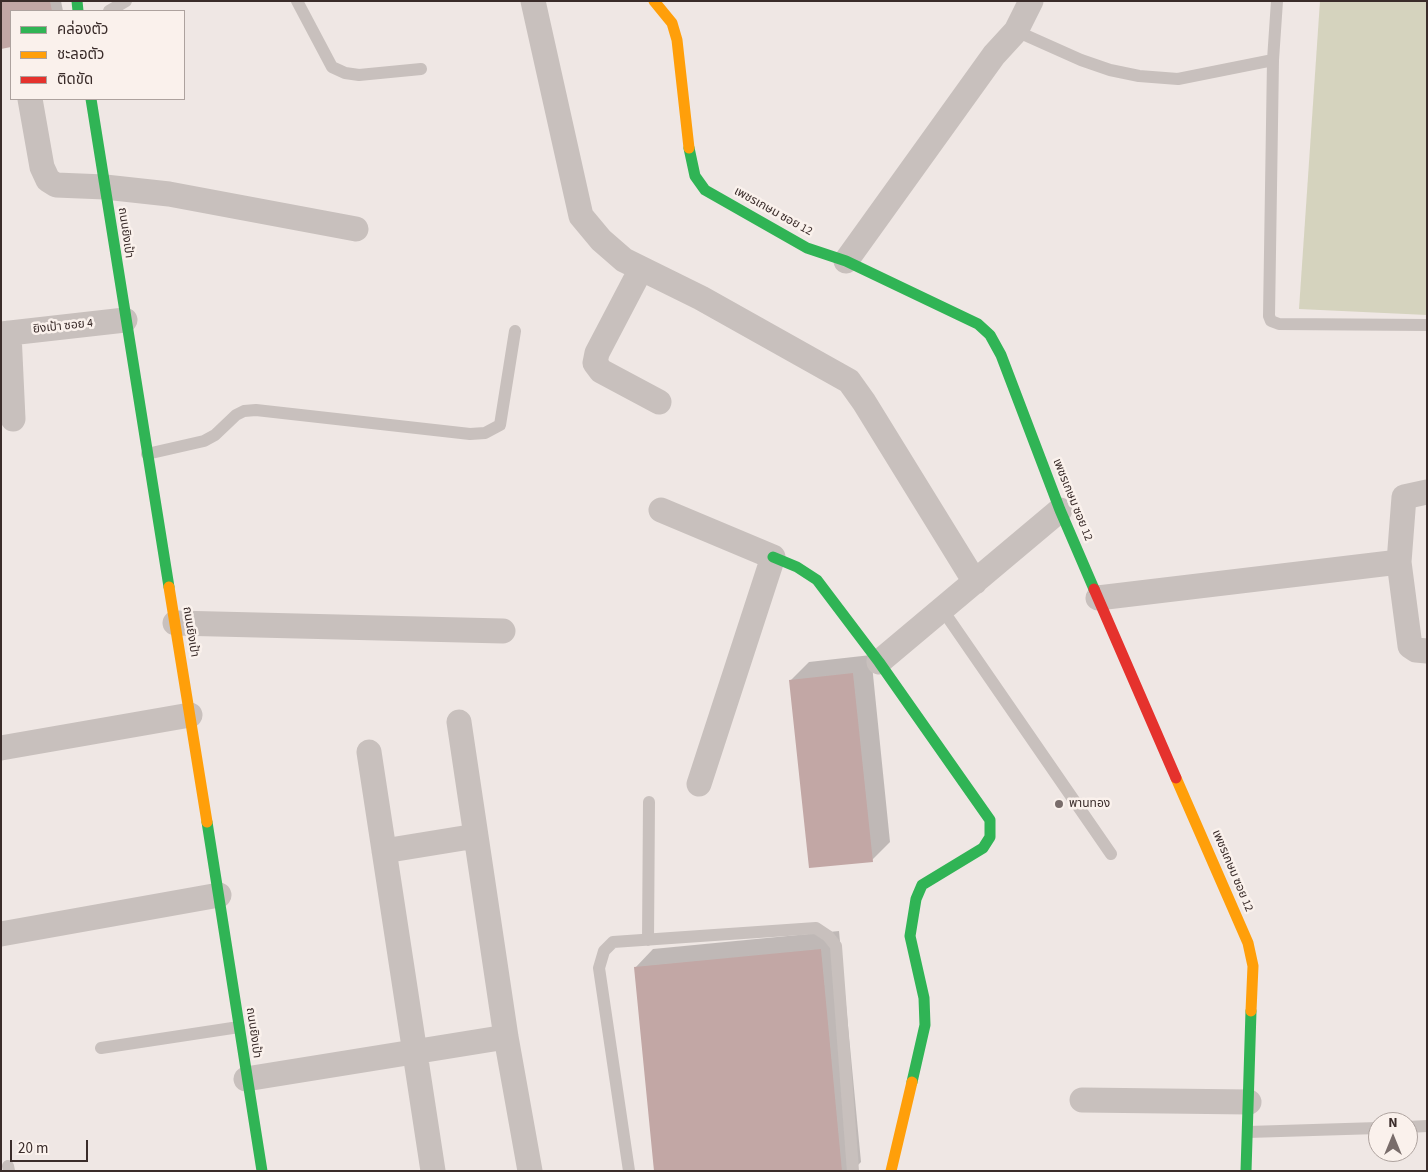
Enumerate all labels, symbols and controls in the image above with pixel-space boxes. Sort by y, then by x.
legend [10,10,185,100]
text: คล่องตัว [57,19,108,40]
text: ชะลอตัว [57,44,104,65]
text: ติดขัด [57,69,93,90]
street label: เพชรเกษม ซอย 12 [731,185,815,239]
street label: ถนนยิงเป้า [114,207,136,259]
street label: ยิงเป้า ซอย 4 [32,317,94,337]
street label: เพชรเกษม ซอย 12 [1049,457,1095,543]
street label: ถนนยิงเป้า [179,606,201,658]
place label: พานทอง [1069,797,1110,811]
marker: พานทอง [1053,798,1065,810]
street label: เพชรเกษม ซอย 12 [1208,828,1256,914]
street label: ถนนยิงเป้า [242,1007,264,1059]
north arrow [1368,1112,1418,1162]
text: N [1388,1113,1398,1133]
scale bar [12,1130,90,1162]
text: 20 m [18,1138,48,1159]

